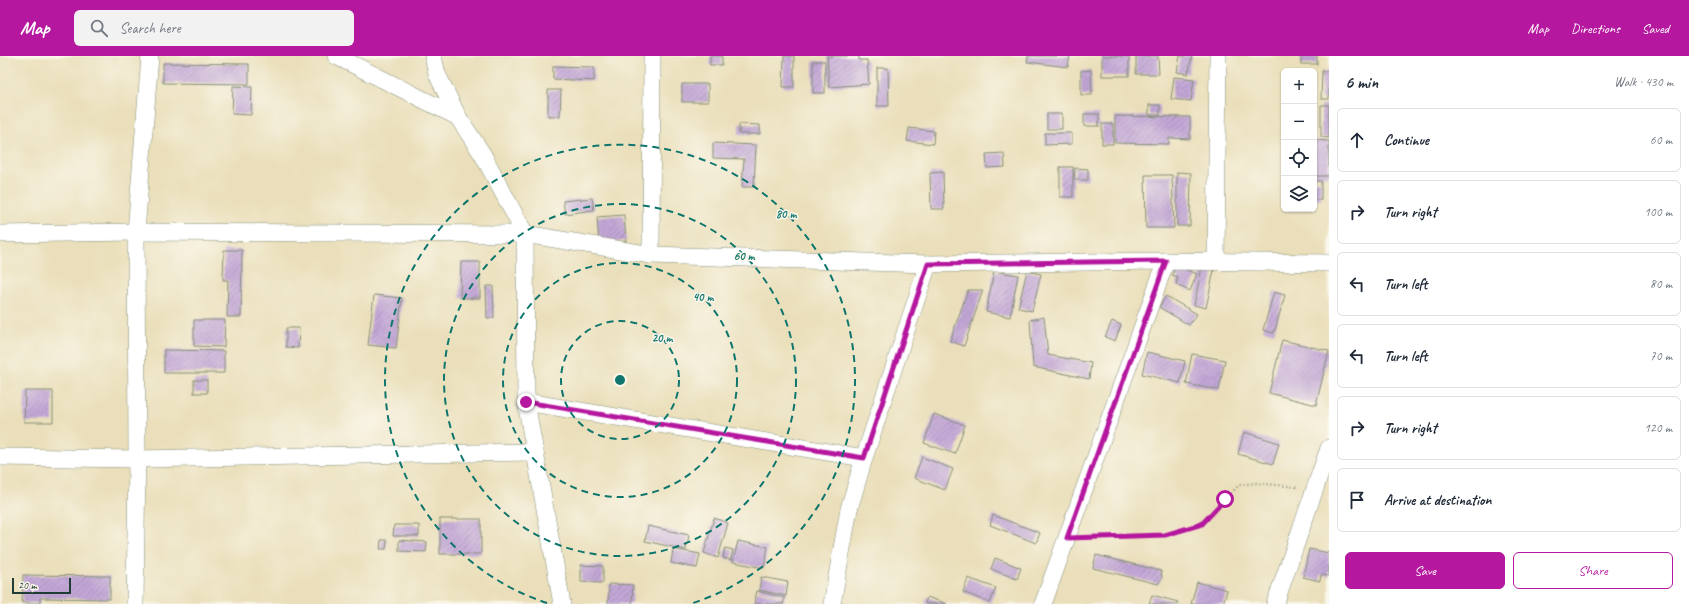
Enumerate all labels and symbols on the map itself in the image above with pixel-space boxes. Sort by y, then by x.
text: 80 m [776,206,797,222]
text: 60 m [734,248,756,264]
text: 40 m [693,289,714,305]
text: 20 m [652,330,673,346]
centre of rings [613,373,627,387]
route end [517,393,535,411]
route start [1216,490,1234,508]
scale bar [12,576,71,595]

